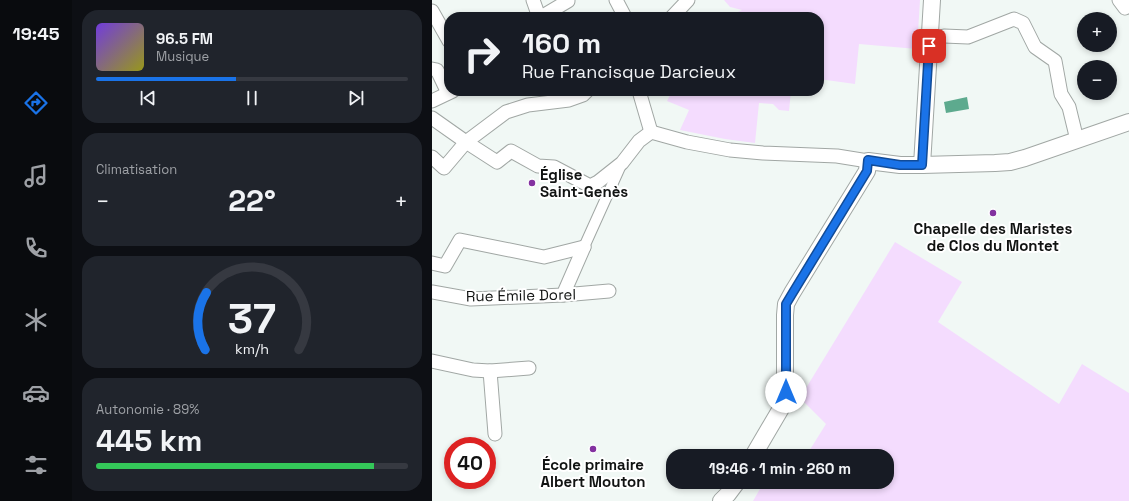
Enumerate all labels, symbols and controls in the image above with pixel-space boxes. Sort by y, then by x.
map controls [1077,12,1117,100]
button: + [1077,12,1117,52]
text: 19:45 [13,22,59,45]
text: 160 m [522,25,601,61]
icon: right [456,28,508,80]
text: 96.5 FM [156,29,213,48]
pin [912,29,946,63]
icon: arrive [918,35,940,57]
text: Musique [156,48,209,65]
text: Rue Francisque Darcieux [522,60,736,83]
button: − [1077,60,1117,100]
icon: previous [137,87,159,109]
icon: pause [241,87,263,109]
icon: next [345,87,367,109]
icon: directions [22,89,50,117]
text: Climatisation [96,161,177,178]
icon: music [22,162,50,190]
place label: Église Saint-Genès [540,165,628,201]
marker: Église Saint-Genès [527,178,537,188]
text: 22° [228,181,276,220]
text: − [96,187,110,215]
text: + [394,187,408,215]
marker: Chapelle des Maristes de Clos du Montet [988,208,998,218]
place label: Chapelle des Maristes de Clos du Montet [914,219,1073,255]
icon: phone [22,234,50,262]
street label: Rue Émile Dorel [466,285,576,305]
text: 37 [228,292,276,345]
icon: climate [22,306,50,334]
text: km/h [235,339,269,357]
position arrow [765,371,807,413]
icon: car [22,379,50,407]
text: Autonomie · 89% [96,401,199,418]
text: 445 km [96,421,202,460]
speed limit sign: 40 [444,437,496,489]
marker: École primaire Albert Mouton [588,444,598,454]
icon: filters [22,451,50,479]
place label: École primaire Albert Mouton [541,455,645,491]
text: 19:46 · 1 min · 260 m [709,459,851,478]

